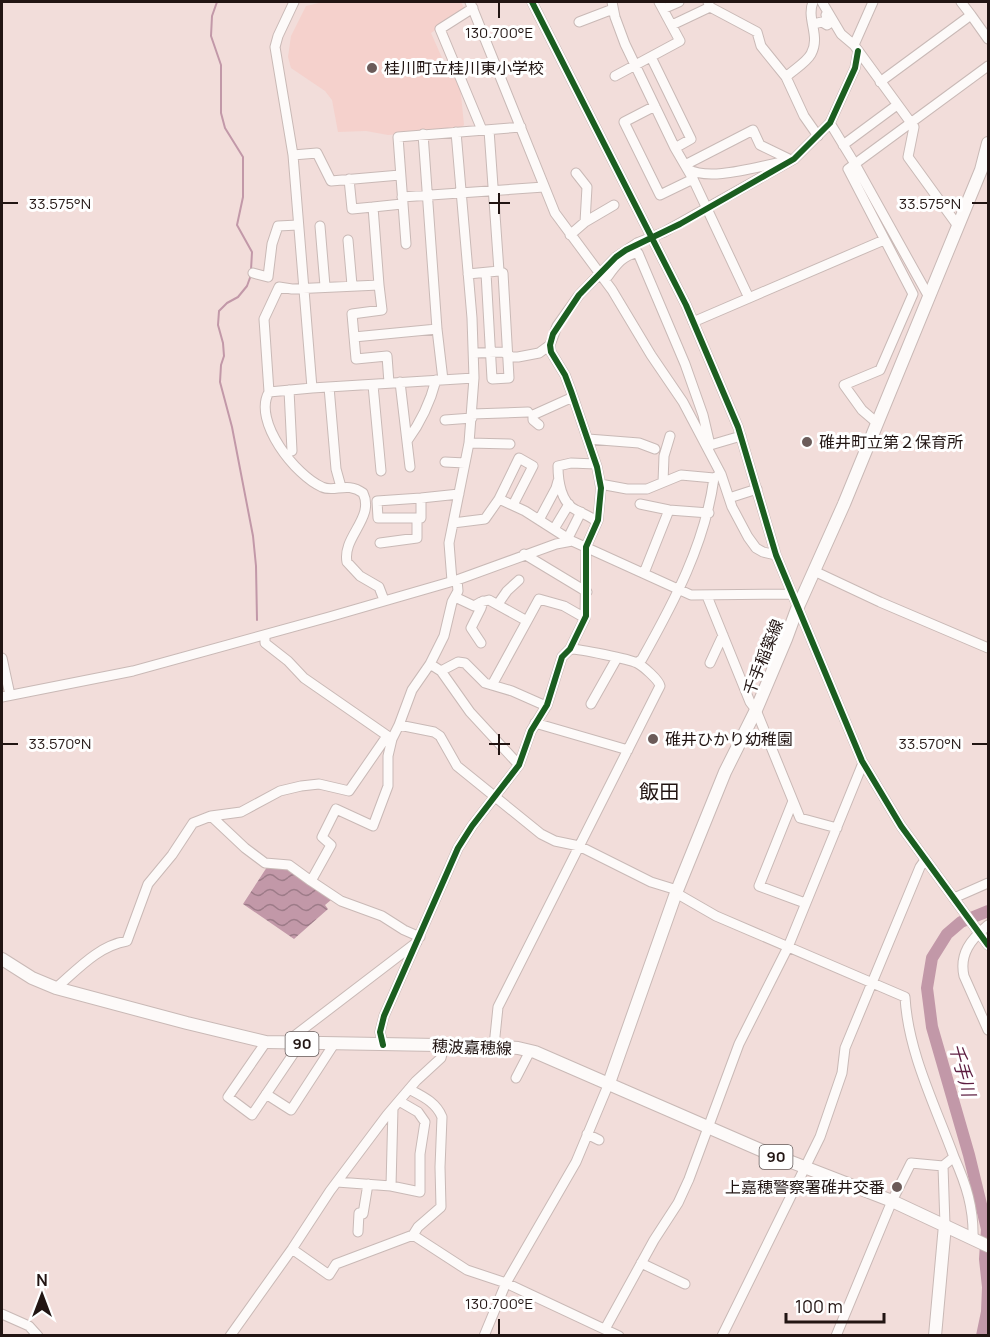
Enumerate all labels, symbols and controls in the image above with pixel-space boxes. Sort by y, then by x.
text: 130.700°E [465,22,533,43]
place label: 桂川町立桂川東小学校 [384,57,544,79]
marker: 桂川町立桂川東小学校 [365,61,379,75]
text: 33.575°N [29,193,91,214]
text: 33.575°N [899,193,961,214]
place label: 碓井町立第２保育所 [819,431,963,453]
marker: 碓井町立第２保育所 [800,435,814,449]
street label: 千手稲築線 [738,616,788,698]
place label: 碓井ひかり幼稚園 [665,728,793,750]
marker: 碓井ひかり幼稚園 [646,732,660,746]
text: 33.570°N [29,733,91,754]
text: 33.570°N [899,733,961,754]
district label: 飯田 [639,778,679,805]
road number: 90 [286,1032,318,1056]
street label: 穂波嘉穂線 [432,1035,512,1059]
water label: 千手川 [944,1041,982,1101]
road number: 90 [760,1145,792,1169]
place label: 上嘉穂警察署碓井交番 [725,1176,885,1198]
marker: 上嘉穂警察署碓井交番 [890,1180,904,1194]
north arrow [12,1265,72,1325]
text: N [36,1269,48,1291]
scale bar [786,1286,884,1324]
text: 130.700°E [465,1293,533,1314]
text: 100 m [795,1294,843,1318]

